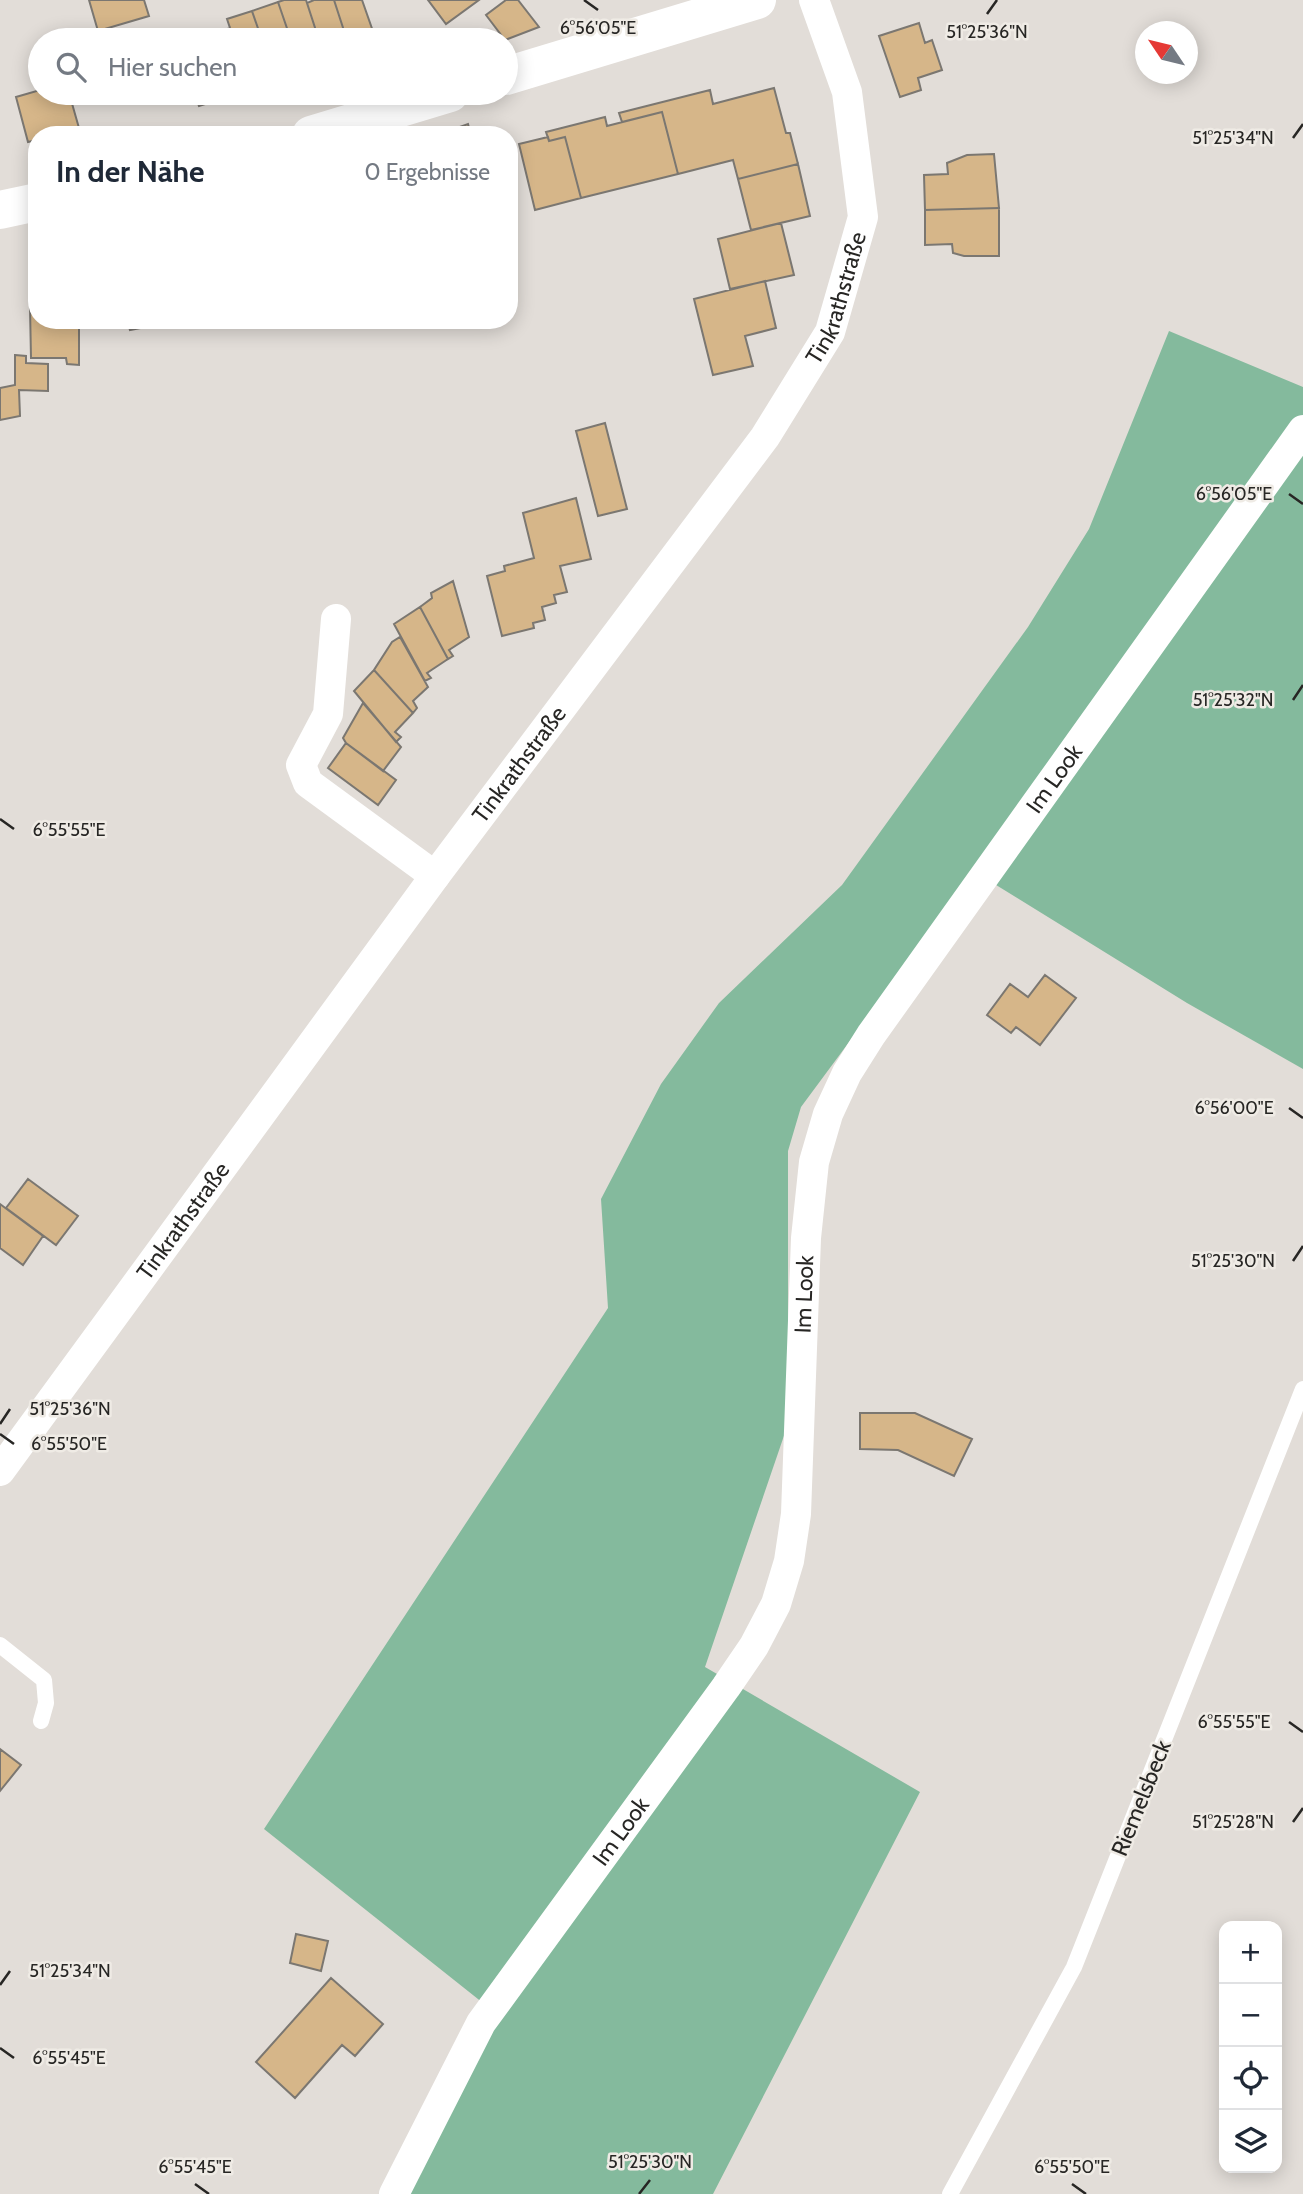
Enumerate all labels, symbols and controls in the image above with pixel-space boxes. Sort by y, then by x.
text: 6°56'05"E [560,17,636,39]
text: 51°25'36"N [946,21,1028,43]
north arrow [1135,21,1198,84]
search box [28,28,518,105]
icon: search [52,48,90,86]
text: Hier suchen [108,51,237,83]
text: 51°25'34"N [1192,127,1274,149]
text: In der Nähe [56,153,205,190]
text: 0 Ergebnisse [365,158,490,186]
street label: Tinkrathstraße [800,228,872,369]
text: 6°56'05"E [1196,483,1272,505]
text: 51°25'32"N [1193,689,1273,711]
street label: Tinkrathstraße [466,700,572,828]
street label: Im Look [1020,738,1089,818]
text: 6°55'55"E [32,819,106,841]
text: 6°56'00"E [1194,1097,1274,1119]
street label: Tinkrathstraße [131,1156,235,1285]
text: 51°25'30"N [1191,1250,1275,1272]
street label: Im Look [789,1254,819,1334]
text: 51°25'36"N [29,1398,111,1420]
text: 6°55'50"E [31,1433,107,1455]
text: 6°55'55"E [1197,1711,1271,1733]
street label: Riemelsbeck [1105,1735,1177,1860]
street label: Im Look [586,1791,655,1871]
text: 51°25'28"N [1192,1811,1274,1833]
map controls [1219,1921,1282,2173]
button: + [1219,1921,1282,1984]
text: 51°25'34"N [29,1960,111,1982]
button: − [1219,1984,1282,2047]
text: 6°55'45"E [32,2047,106,2069]
button: locate [1219,2047,1282,2110]
button: layers [1219,2110,1282,2173]
text: 51°25'30"N [608,2151,692,2173]
text: 6°55'45"E [158,2156,232,2178]
text: 6°55'50"E [1034,2156,1110,2178]

